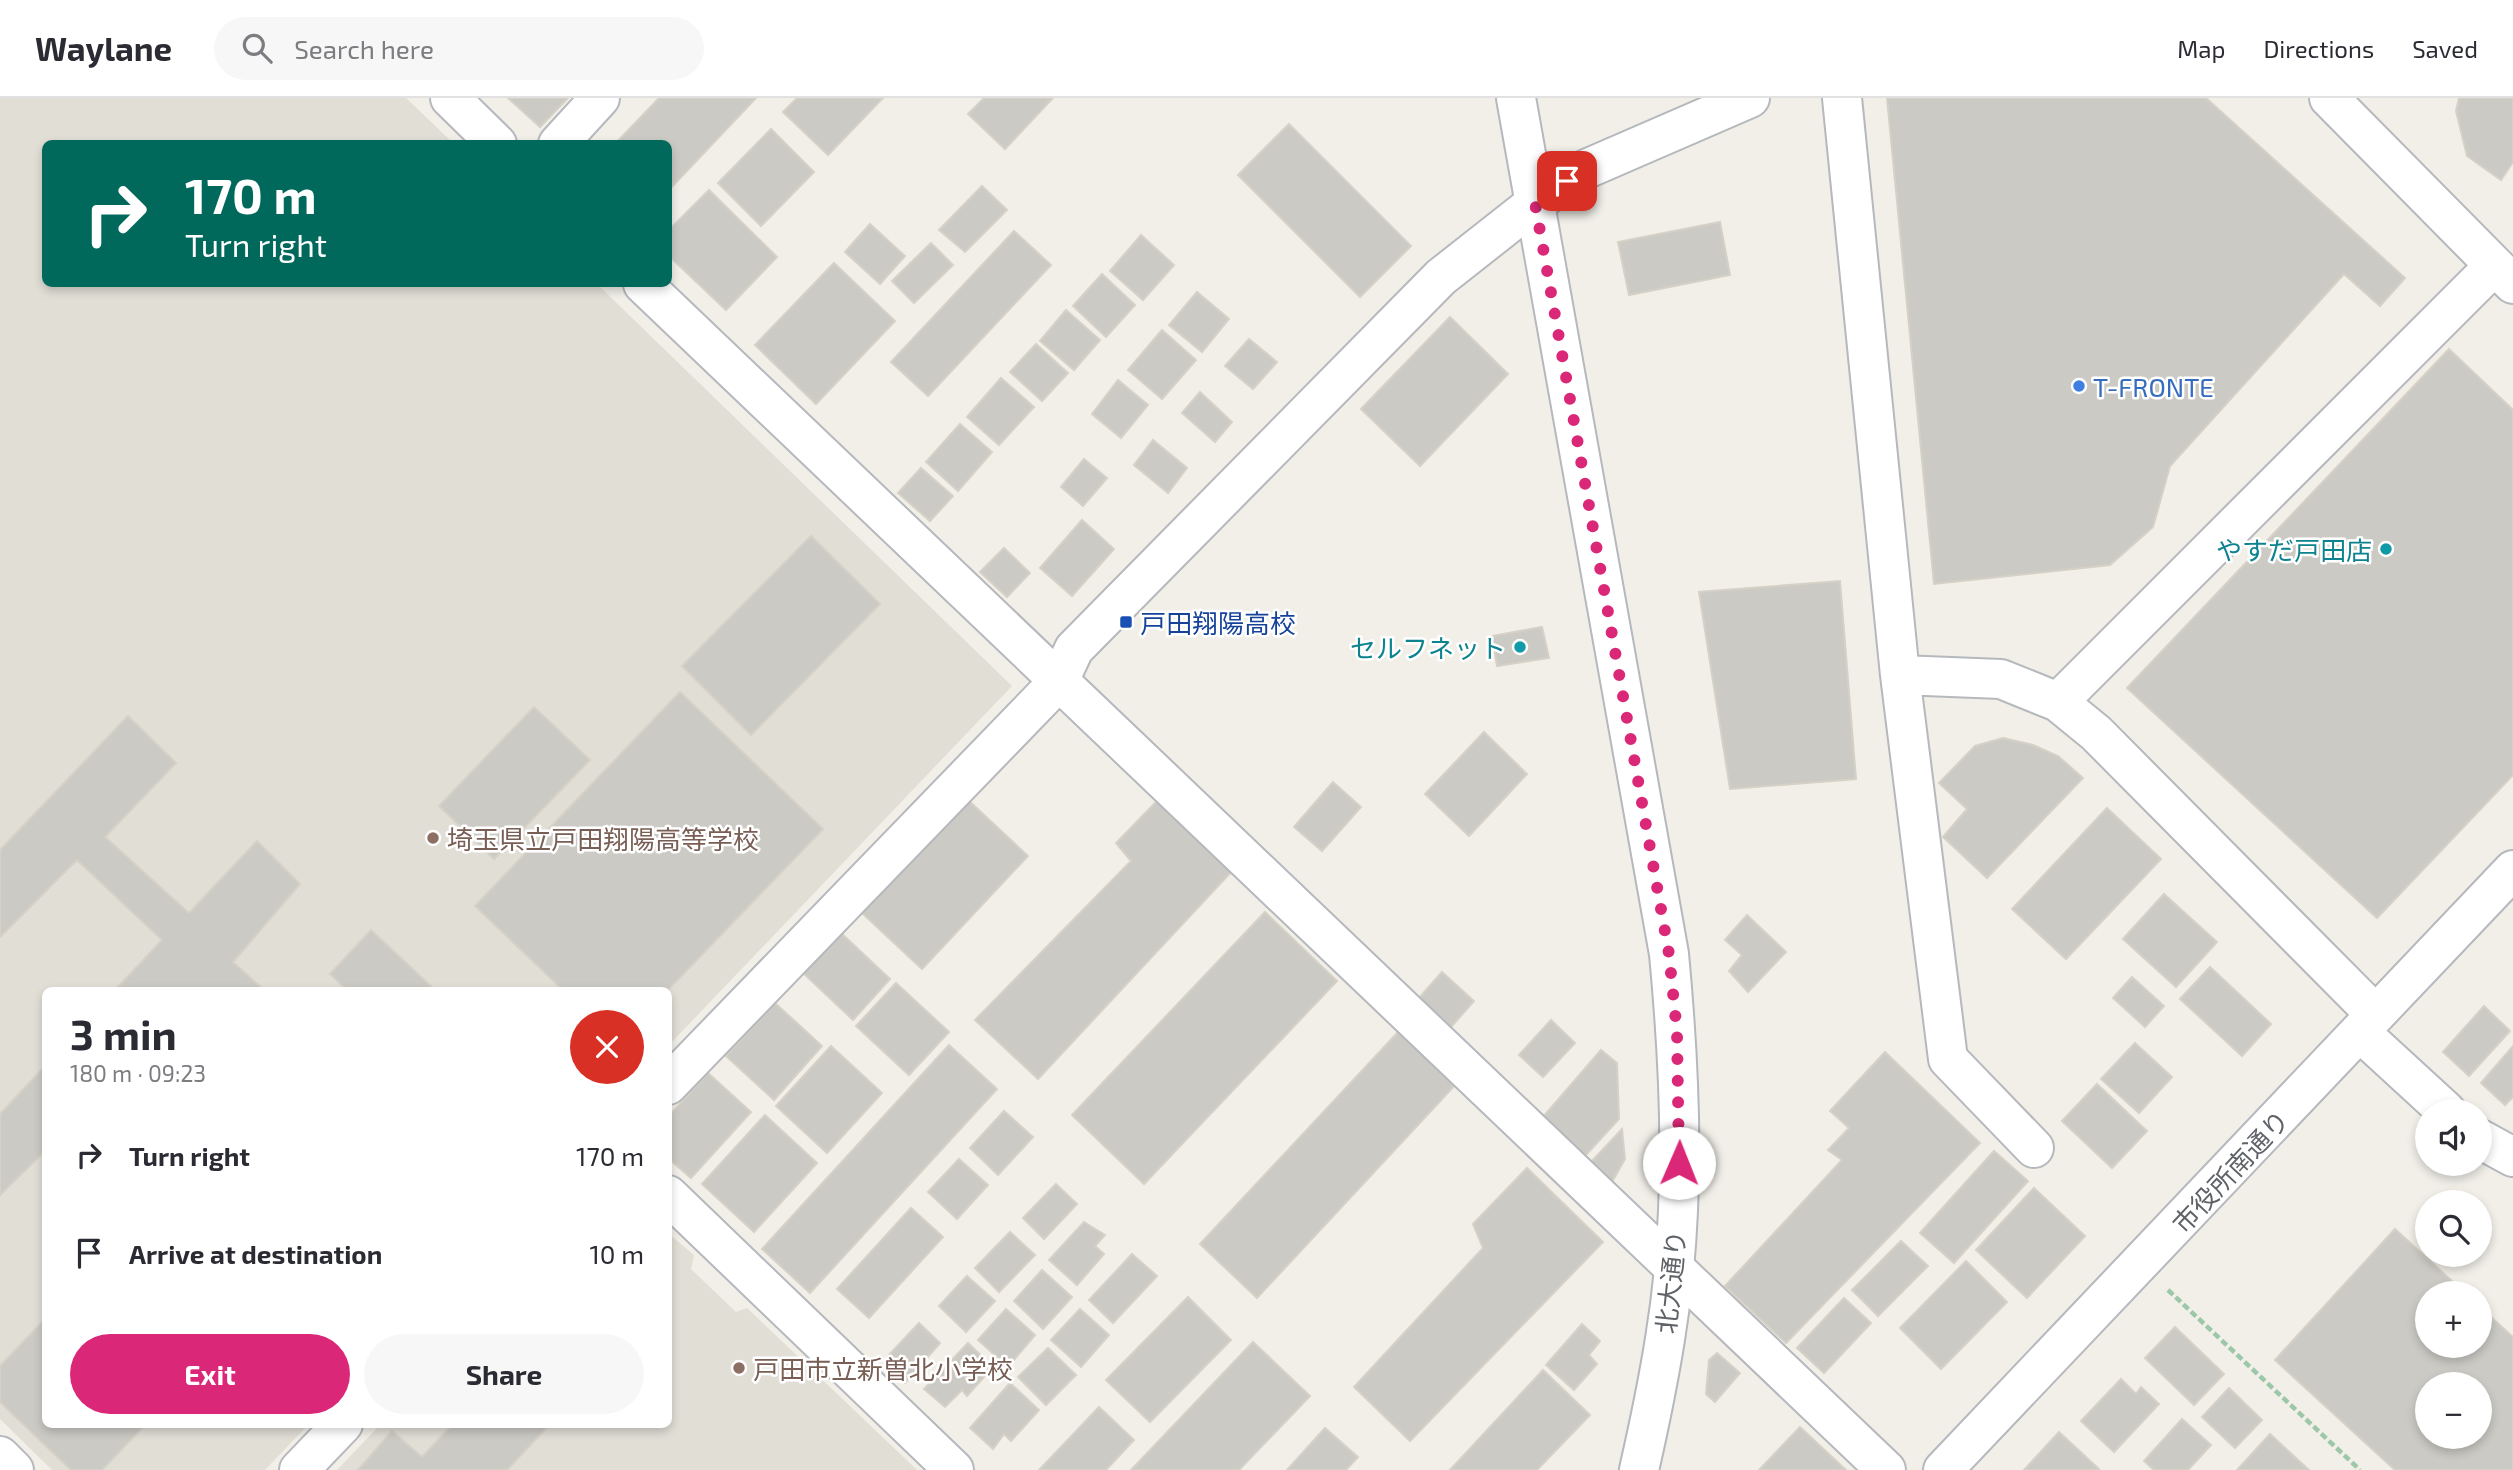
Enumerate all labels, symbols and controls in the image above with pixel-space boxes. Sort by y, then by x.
search box [214,17,704,80]
text: Waylane [35,28,172,68]
icon: search [238,29,276,67]
text: Search here [294,33,434,64]
text: Map [2177,34,2225,63]
text: Directions [2263,34,2374,63]
text: Saved [2412,34,2478,63]
pin [1537,151,1597,211]
icon: arrive [1548,162,1586,200]
text: 170 m [185,165,317,224]
icon: right [70,168,161,259]
text: Turn right [185,225,327,263]
place label: T-FRONTE [2093,371,2214,402]
marker: T-FRONTE [2071,378,2087,394]
place label: やすだ戸田店 [2216,534,2372,565]
marker: やすだ戸田店 [2378,541,2394,557]
place label: 戸田翔陽高校 [1140,607,1296,638]
marker: 戸田翔陽高校 [1118,614,1134,630]
place label: セルフネット [1350,632,1506,663]
marker: セルフネット [1512,639,1528,655]
place label: 埼玉県立戸田翔陽高等学校 [447,823,759,854]
marker: 埼玉県立戸田翔陽高等学校 [425,830,441,846]
text: 3 min [70,1008,177,1058]
button: close [570,1010,644,1084]
text: 180 m · 09:23 [70,1059,206,1087]
map controls [2415,1099,2492,1449]
button: sound [2415,1099,2492,1176]
street label: 市役所南通り [2165,1103,2295,1239]
position arrow [1642,1126,1716,1200]
icon: right [70,1136,108,1174]
text: Turn right [129,1140,250,1171]
text: 170 m [576,1140,644,1171]
button: search [2415,1190,2492,1267]
street label: 北大通り [1649,1229,1691,1335]
icon: arrive [70,1234,108,1272]
text: Arrive at destination [129,1238,382,1269]
text: 10 m [589,1238,644,1269]
button: + [2415,1281,2492,1358]
button: Exit [70,1334,350,1414]
button: Share [364,1334,644,1414]
place label: 戸田市立新曽北小学校 [753,1353,1013,1384]
marker: 戸田市立新曽北小学校 [731,1360,747,1376]
button: − [2415,1372,2492,1449]

